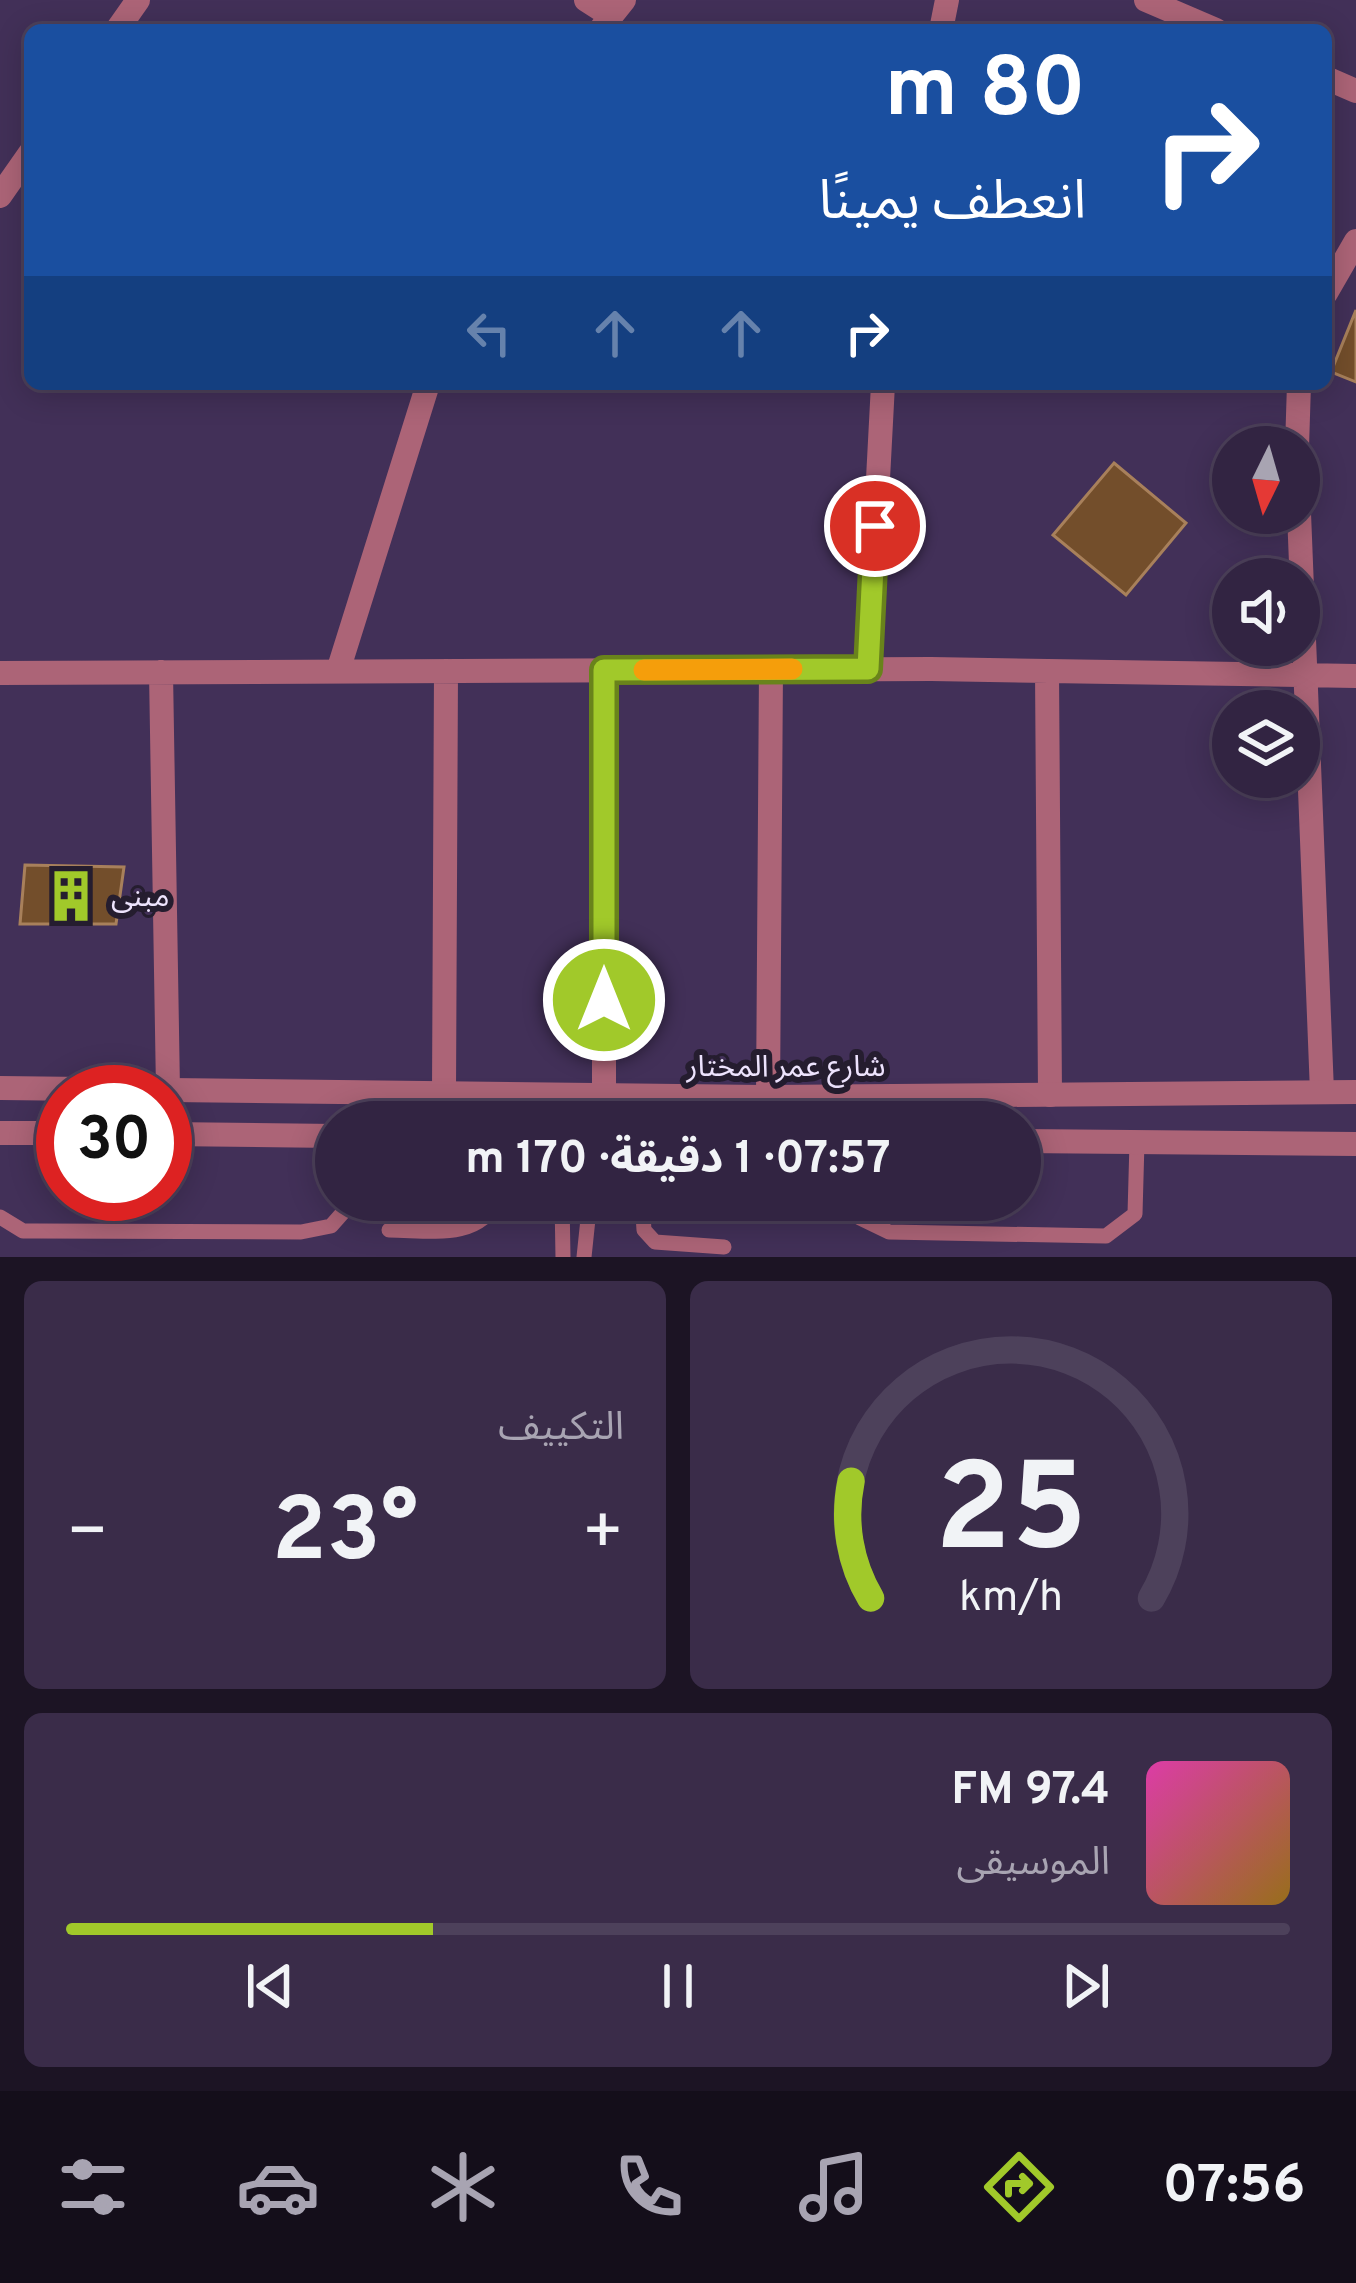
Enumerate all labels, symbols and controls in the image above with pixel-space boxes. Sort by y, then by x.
text: 80 m [885,40,1086,146]
icon: right [1128,72,1284,228]
text: انعطف يمينًا [818,170,1086,239]
icon: left [456,300,522,366]
icon: ahead [582,300,648,366]
icon: ahead [708,300,774,366]
icon: right [834,300,900,366]
north arrow [1212,426,1320,534]
map controls [1212,426,1320,798]
pin [824,475,926,577]
icon: arrive [842,493,908,559]
button: sound [1212,558,1320,666]
button: layers [1212,690,1320,798]
building icon: مبنى [42,867,100,925]
place label: مبنى [111,880,169,917]
position arrow [541,937,667,1063]
street label: شارع عمر المختار [685,1050,886,1088]
speed limit sign: 30 [36,1065,192,1221]
text: 07:57 · 1 دقيقة · 170 m [465,1132,891,1189]
text: التكييف [498,1405,624,1454]
text: 25 [935,1437,1087,1595]
text: 23° [272,1479,418,1592]
text: − [66,1494,109,1577]
text: + [581,1494,624,1577]
text: km/h [959,1572,1063,1626]
text: 97.4 FM [951,1763,1110,1820]
text: الموسيقى [956,1840,1110,1889]
icon: previous [237,1953,303,2019]
icon: pause [645,1953,711,2019]
icon: next [1053,1953,1119,2019]
icon: filters [51,2145,135,2229]
icon: car [236,2145,320,2229]
icon: climate [421,2145,505,2229]
icon: phone [607,2145,691,2229]
icon: music [792,2145,876,2229]
icon: directions [977,2145,1061,2229]
text: 07:56 [1163,2153,1305,2222]

